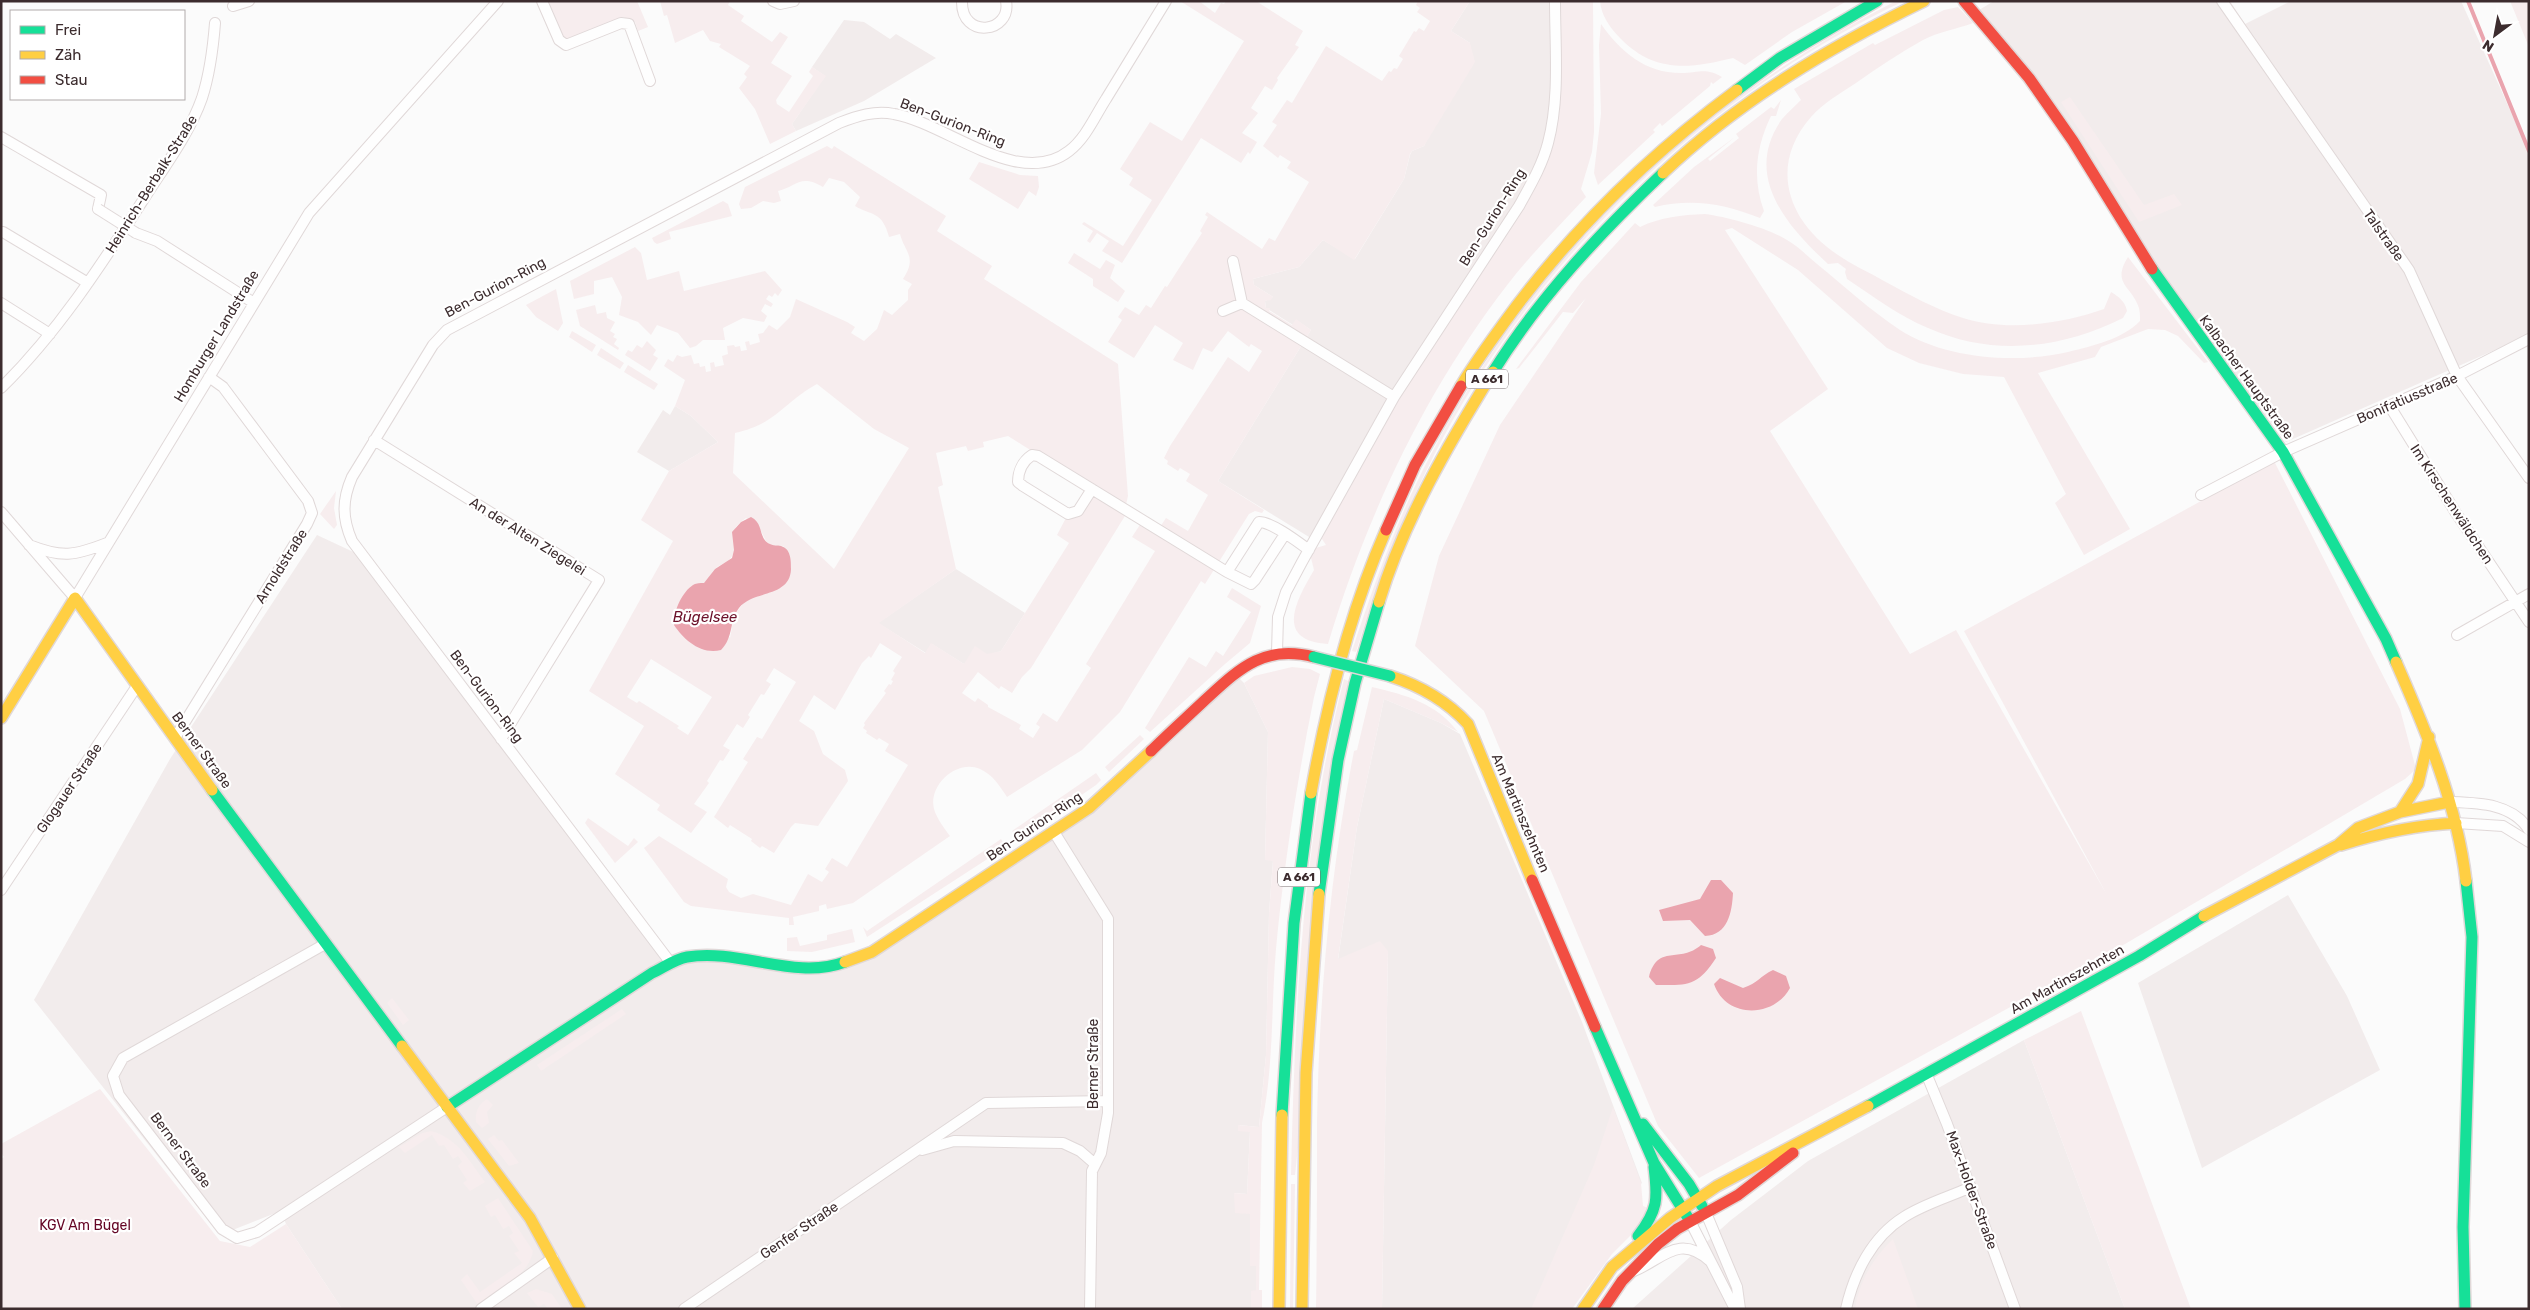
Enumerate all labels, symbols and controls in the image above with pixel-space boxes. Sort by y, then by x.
legend [10,10,185,100]
north arrow [2470,10,2520,60]
text: Frei [55,21,81,39]
text: N [2480,36,2497,55]
text: Zäh [55,46,81,64]
text: Stau [55,71,88,89]
street label: Ben-Gurion-Ring [898,95,1008,150]
street label: Heinrich-Berbalk-Straße [102,112,201,256]
street label: Ben-Gurion-Ring [1456,165,1529,269]
street label: Talstraße [2360,206,2408,265]
street label: Ben-Gurion-Ring [442,254,549,321]
street label: Homburger Landstraße [170,267,263,405]
street label: Kalbacher Hauptstraße [2196,312,2298,443]
road number: A 661 [1466,369,1508,388]
street label: Bonifatiusstraße [2354,369,2460,427]
street label: Im Kirschenwäldchen [2406,441,2497,567]
street label: An der Alten Ziegelei [466,494,589,579]
street label: Arnoldstraße [252,526,311,607]
water label: Bügelsee [673,608,738,626]
street label: Ben-Gurion-Ring [446,647,527,746]
street label: Berner Straße [168,709,235,792]
street label: Glogauer Straße [33,740,106,837]
street label: Am Martinszehnten [1488,751,1553,875]
street label: Ben-Gurion-Ring [983,788,1085,865]
road number: A 661 [1278,868,1320,886]
street label: Am Martinszehnten [2007,941,2127,1018]
street label: Berner Straße [1085,1019,1102,1109]
street label: Berner Straße [147,1109,215,1192]
street label: Max-Holder-Straße [1942,1129,2001,1252]
street label: Genfer Straße [757,1198,842,1263]
park label: KGV Am Bügel [39,1217,131,1234]

